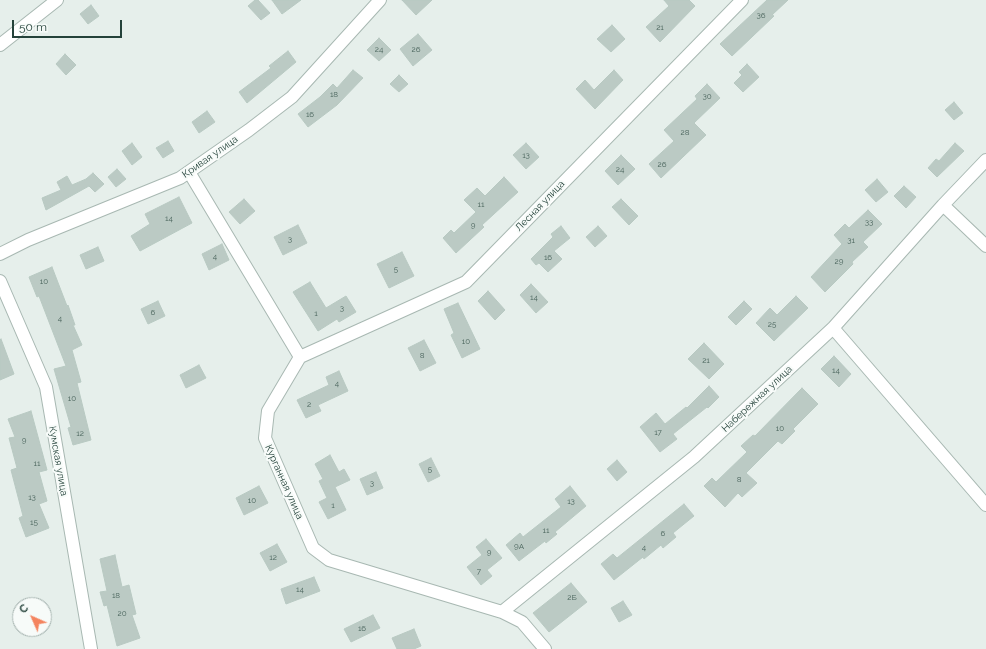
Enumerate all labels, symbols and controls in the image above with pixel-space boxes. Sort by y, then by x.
house number: 36 [756,11,766,21]
scale bar [14,12,124,38]
text: 50 m [19,20,47,34]
house number: 21 [656,23,664,33]
house number: 24 [375,45,383,55]
house number: 26 [412,45,420,55]
house number: 18 [330,90,338,100]
house number: 30 [702,92,712,102]
house number: 16 [306,110,314,120]
house number: 28 [681,128,689,138]
street label: Кривая улица [180,133,240,181]
house number: 13 [522,151,530,161]
house number: 26 [658,160,666,170]
house number: 24 [616,165,624,175]
street label: Лесная улица [513,178,567,234]
house number: 11 [478,200,484,210]
house number: 14 [165,214,173,224]
house number: 33 [865,218,873,228]
house number: 9 [471,221,475,231]
house number: 3 [288,235,292,245]
house number: 31 [847,236,855,246]
house number: 4 [213,252,217,262]
house number: 16 [544,253,552,263]
house number: 29 [835,257,843,267]
house number: 5 [394,265,398,275]
house number: 10 [40,277,48,287]
house number: 14 [530,293,538,303]
house number: 3 [340,304,344,314]
house number: 6 [151,308,155,318]
house number: 1 [314,309,318,319]
house number: 4 [58,314,62,324]
house number: 25 [768,320,776,330]
house number: 10 [462,337,470,347]
house number: 8 [420,351,424,361]
house number: 21 [702,356,710,366]
street label: Набережная улица [719,363,795,435]
house number: 14 [832,366,840,376]
house number: 4 [335,379,339,389]
house number: 10 [68,394,76,404]
house number: 2 [307,400,311,410]
house number: 10 [776,424,784,434]
street label: Кумская улица [46,425,70,497]
house number: 17 [654,428,662,438]
house number: 12 [76,429,84,439]
house number: 9 [22,436,26,446]
street label: Курганная улица [262,443,306,521]
house number: 11 [34,459,40,469]
house number: 5 [428,465,432,475]
house number: 8 [737,475,741,485]
house number: 3 [370,479,374,489]
house number: 13 [28,493,36,503]
house number: 10 [248,496,256,506]
house number: 13 [567,497,575,507]
house number: 1 [331,501,335,511]
house number: 15 [30,518,38,528]
house number: 11 [543,526,549,536]
house number: 6 [661,529,665,539]
house number: 9А [514,542,524,552]
house number: 4 [642,543,646,553]
house number: 9 [487,548,491,558]
house number: 12 [269,553,277,563]
house number: 7 [477,567,481,577]
house number: 14 [296,585,304,595]
house number: 18 [112,591,120,601]
house number: 2Б [567,593,577,603]
north arrow [12,597,52,637]
text: С [17,602,31,616]
house number: 20 [117,609,127,619]
house number: 16 [358,624,366,634]

